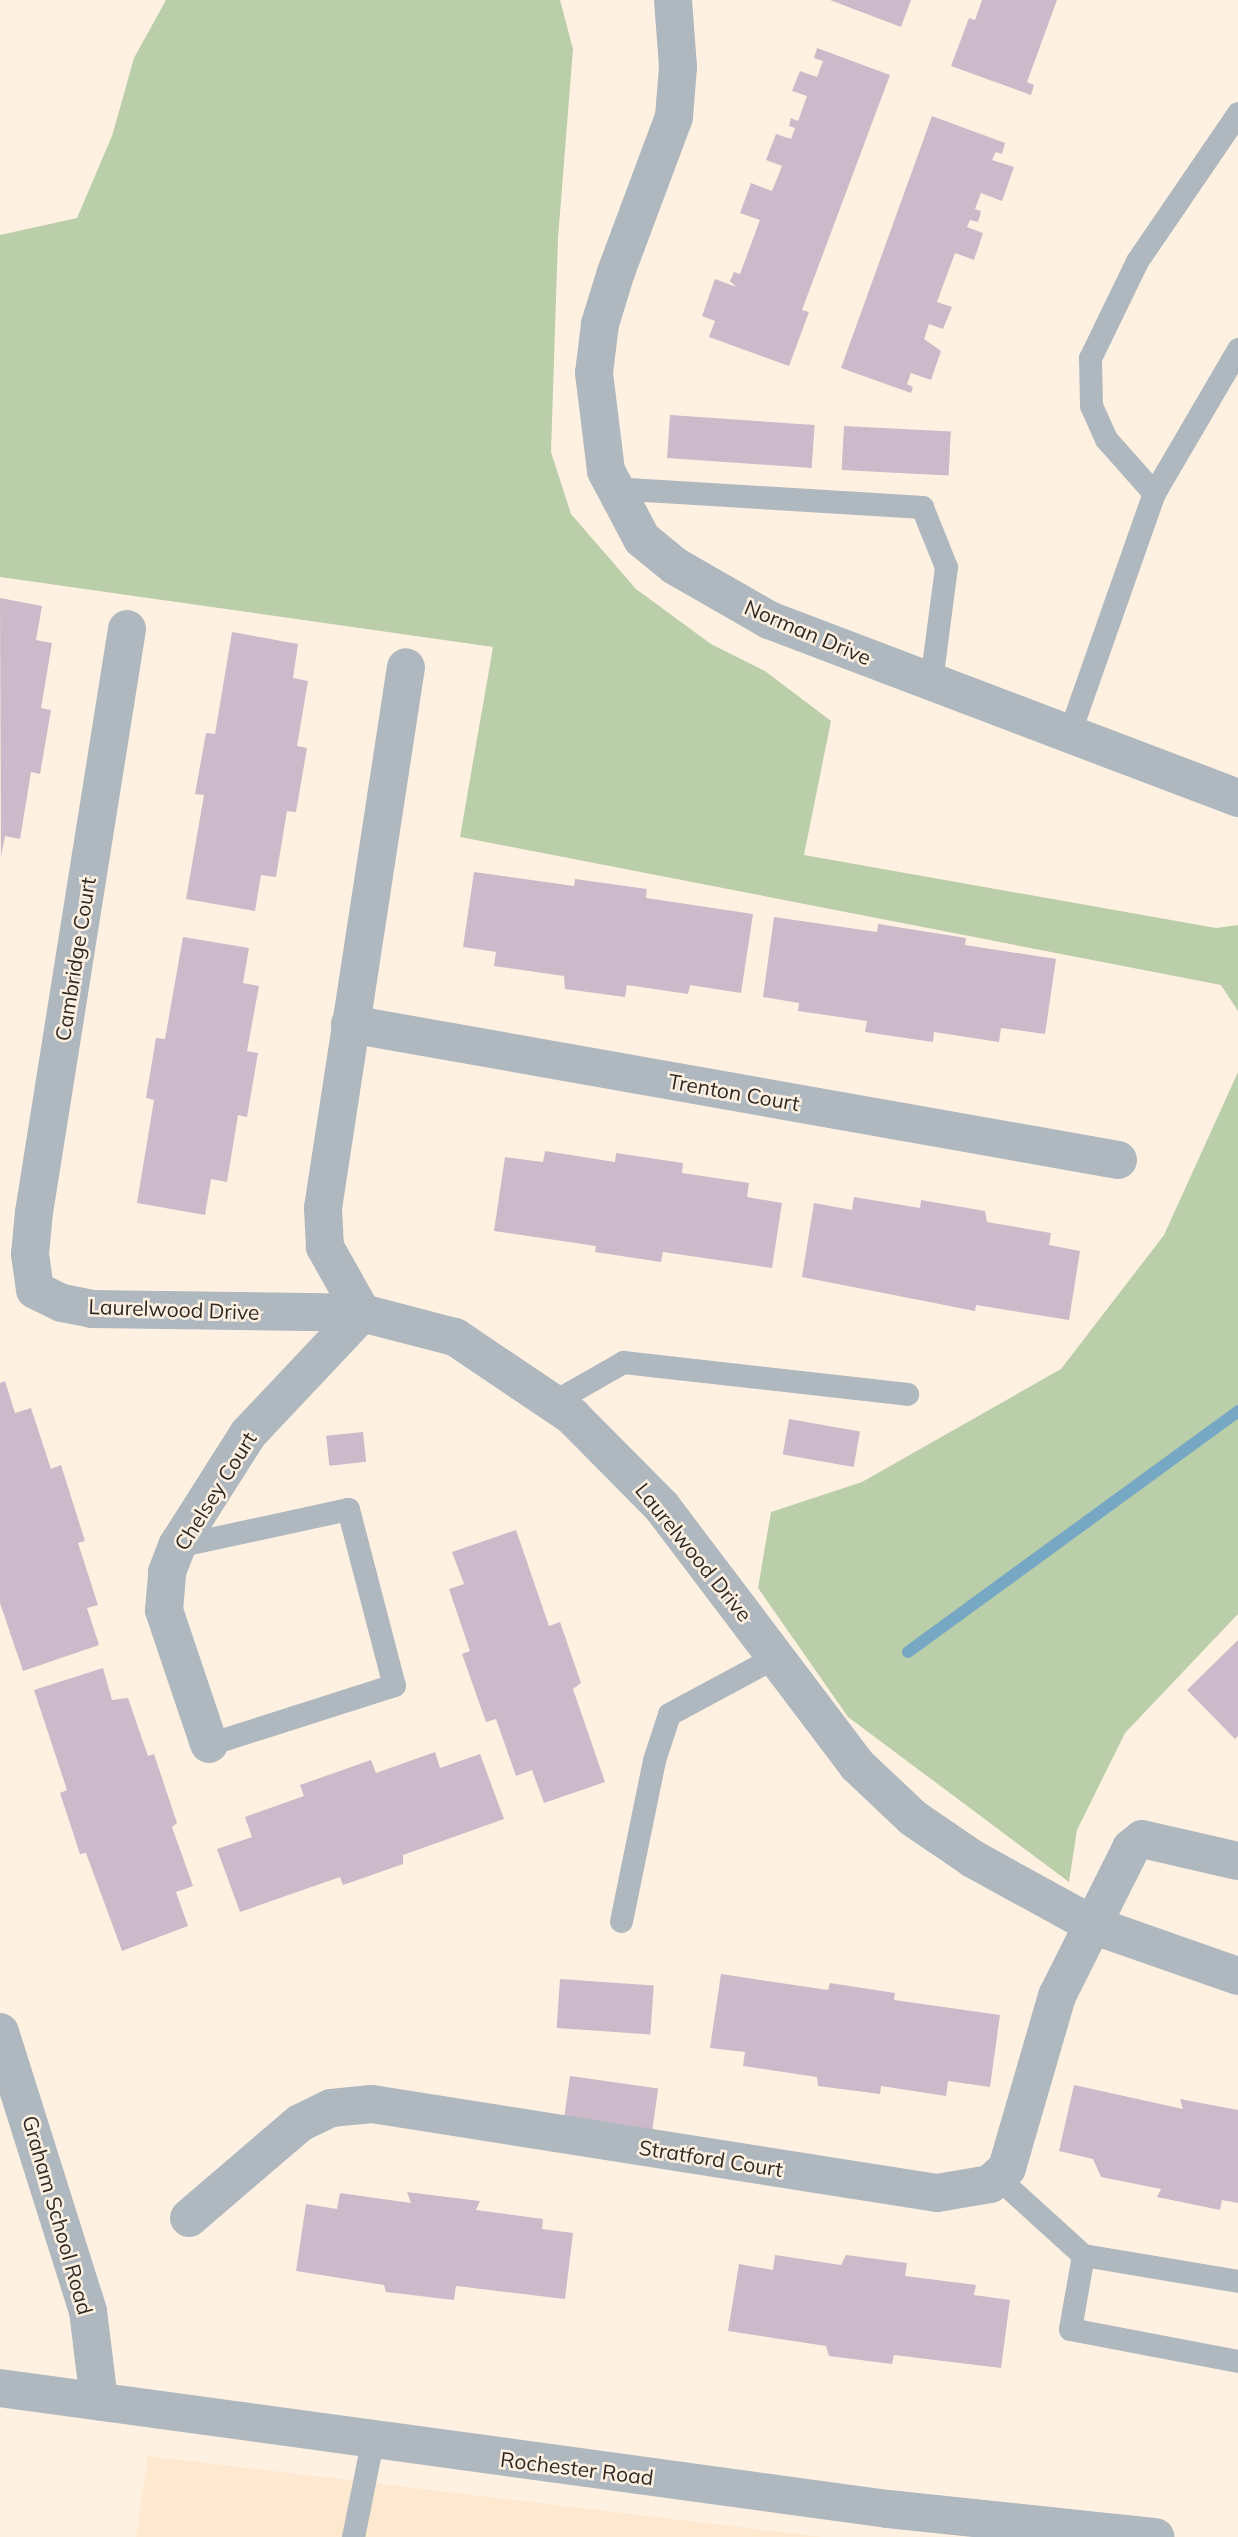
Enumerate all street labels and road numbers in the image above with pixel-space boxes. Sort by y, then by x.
street label: Norman Drive [741,594,875,670]
street label: Cambridge Court [50,875,100,1043]
street label: Trenton Court [667,1068,801,1116]
street label: Laurelwood Drive [88,1293,260,1325]
street label: Chelsey Court [169,1427,261,1555]
street label: Laurelwood Drive [630,1478,758,1626]
street label: Graham School Road [17,2113,99,2317]
street label: Stratford Court [637,2134,785,2182]
street label: Rochester Road [499,2446,655,2490]

